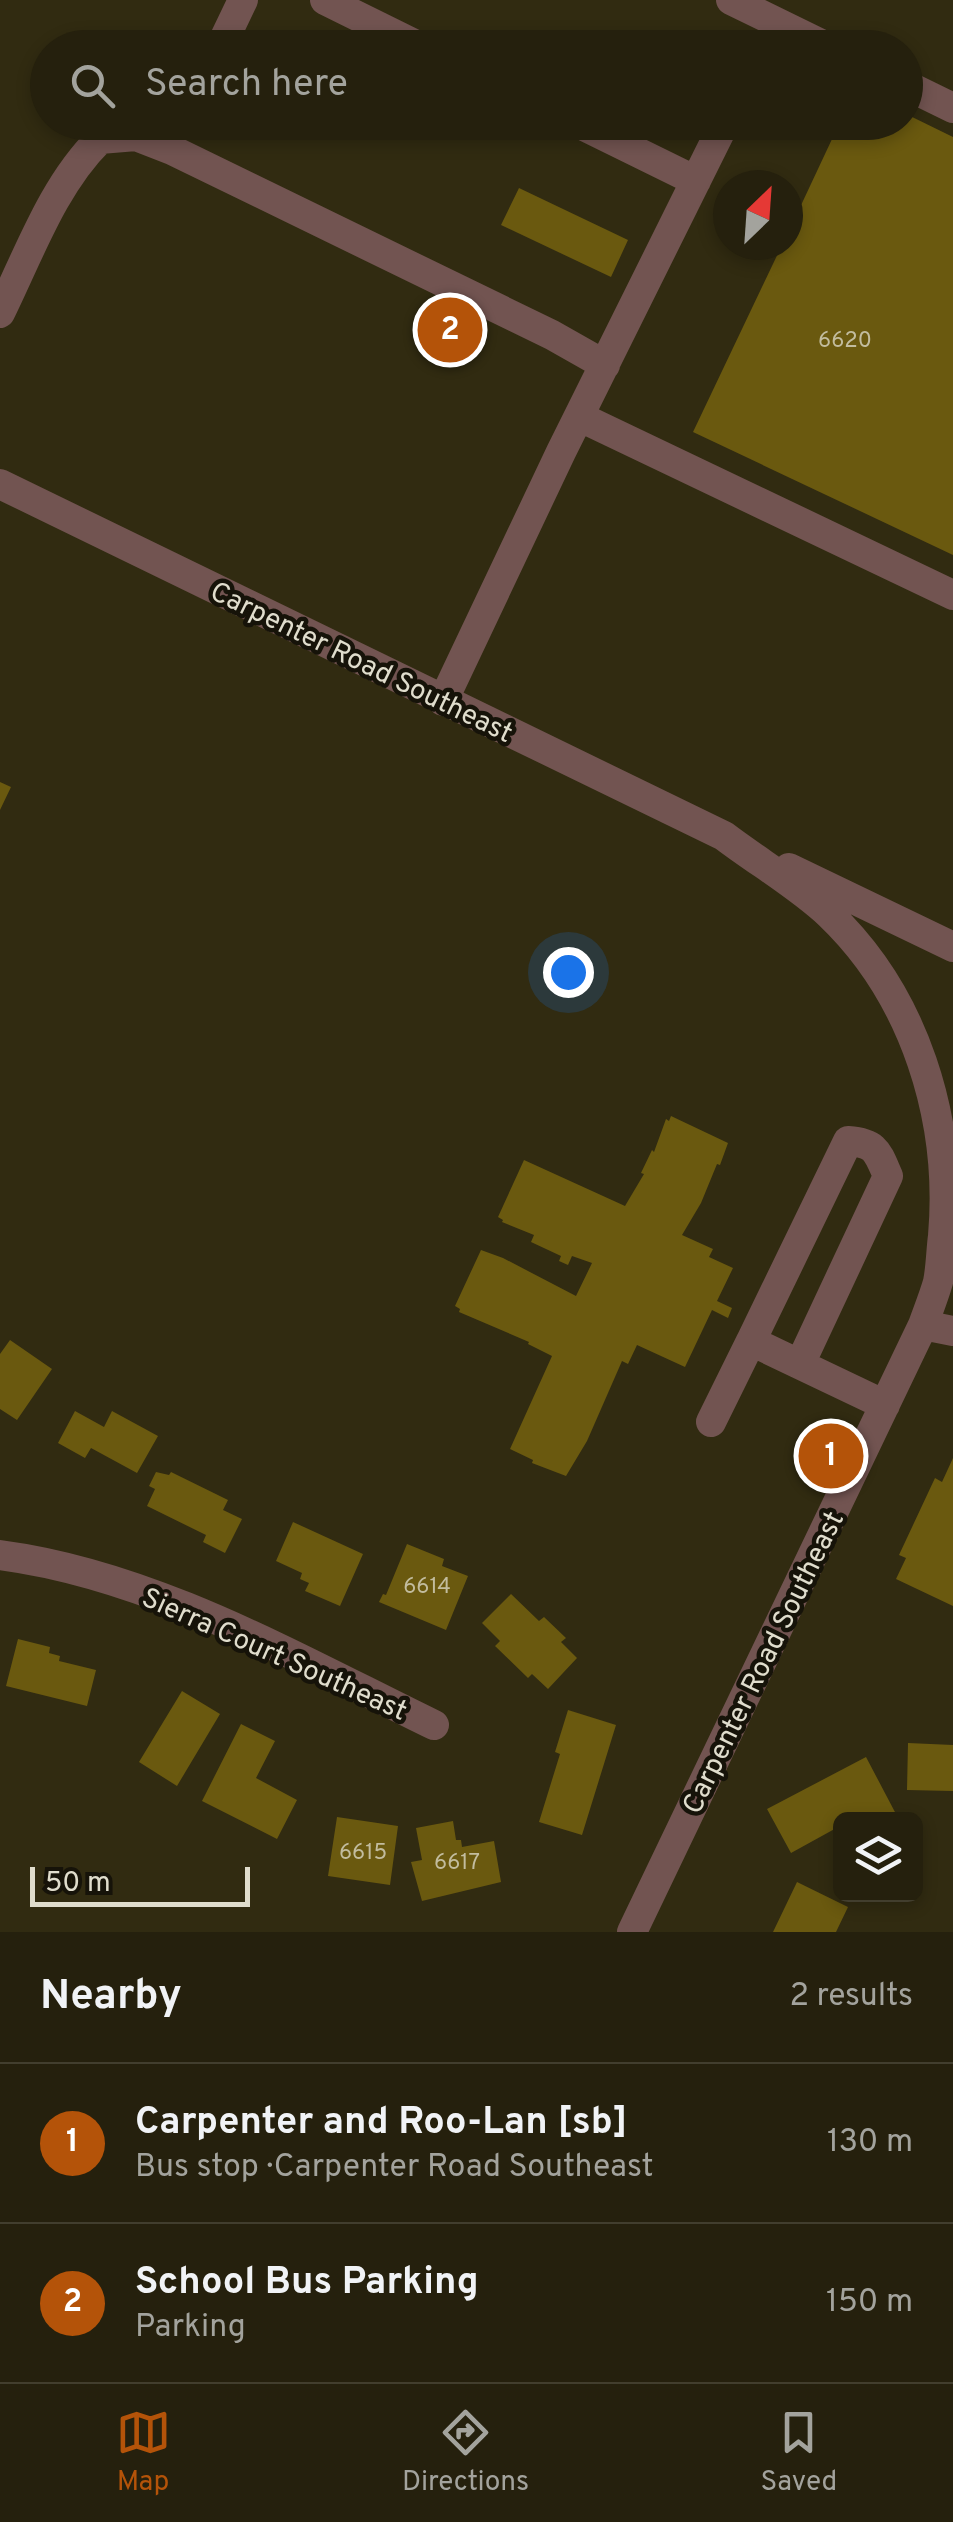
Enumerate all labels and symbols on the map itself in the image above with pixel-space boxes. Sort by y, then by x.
north arrow [713,170,803,260]
pin: 2 [418,292,482,368]
house number: 6620 [818,328,872,355]
street label: Carpenter Road Southeast [203,575,518,753]
your location [543,947,594,998]
pin: 1 [798,1418,864,1494]
street label: Carpenter Road Southeast [676,1506,854,1821]
house number: 6614 [403,1574,451,1601]
street label: Sierra Court Southeast [135,1581,412,1731]
house number: 6615 [339,1840,387,1867]
house number: 6617 [434,1850,480,1877]
scale bar [30,1862,250,1906]

